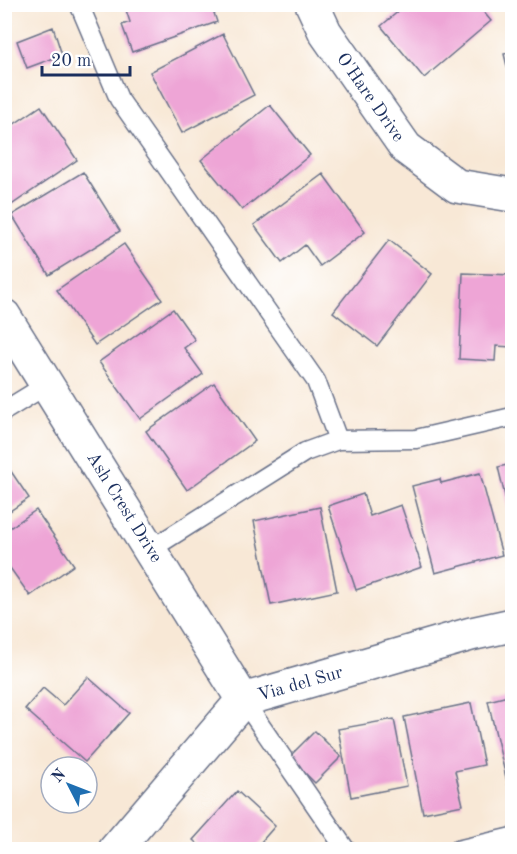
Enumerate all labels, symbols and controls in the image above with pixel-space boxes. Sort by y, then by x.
scale bar [42,39,130,77]
street label: O'Hare Drive [333,50,407,145]
text: 20 m [51,52,91,70]
street label: Ash Crest Drive [83,449,165,566]
street label: Via del Sur [256,663,345,705]
north arrow [39,755,99,815]
text: N [49,766,70,786]

